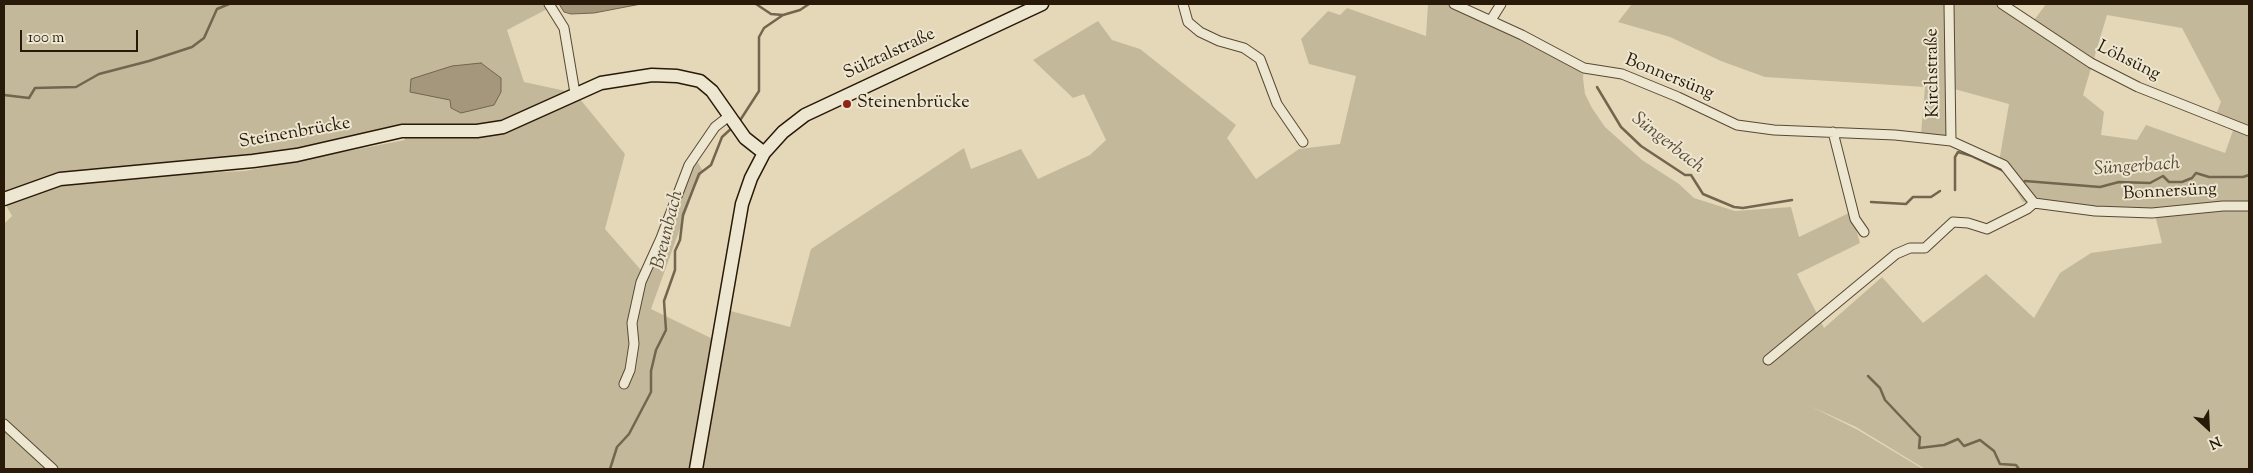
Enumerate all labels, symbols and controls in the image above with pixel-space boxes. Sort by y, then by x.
scale bar [22,20,140,52]
street label: Sülztalstraße [841,24,939,86]
text: 100 m [28,28,64,49]
street label: Kirchstraße [1922,28,1946,118]
street label: Löhsüng [2093,37,2163,87]
street label: Bonnersüng [1621,50,1717,106]
place label: Steinenbrücke [857,93,970,115]
marker: Steinenbrücke [841,98,853,110]
water label: Süngerbach [1626,109,1708,179]
street label: Steinenbrücke [238,114,352,154]
water label: Süngerbach [2093,154,2181,182]
street label: Bonnersüng [2122,180,2218,206]
water label: Breunbach [648,188,690,272]
north arrow [2183,403,2233,453]
text: N [2205,430,2224,453]

